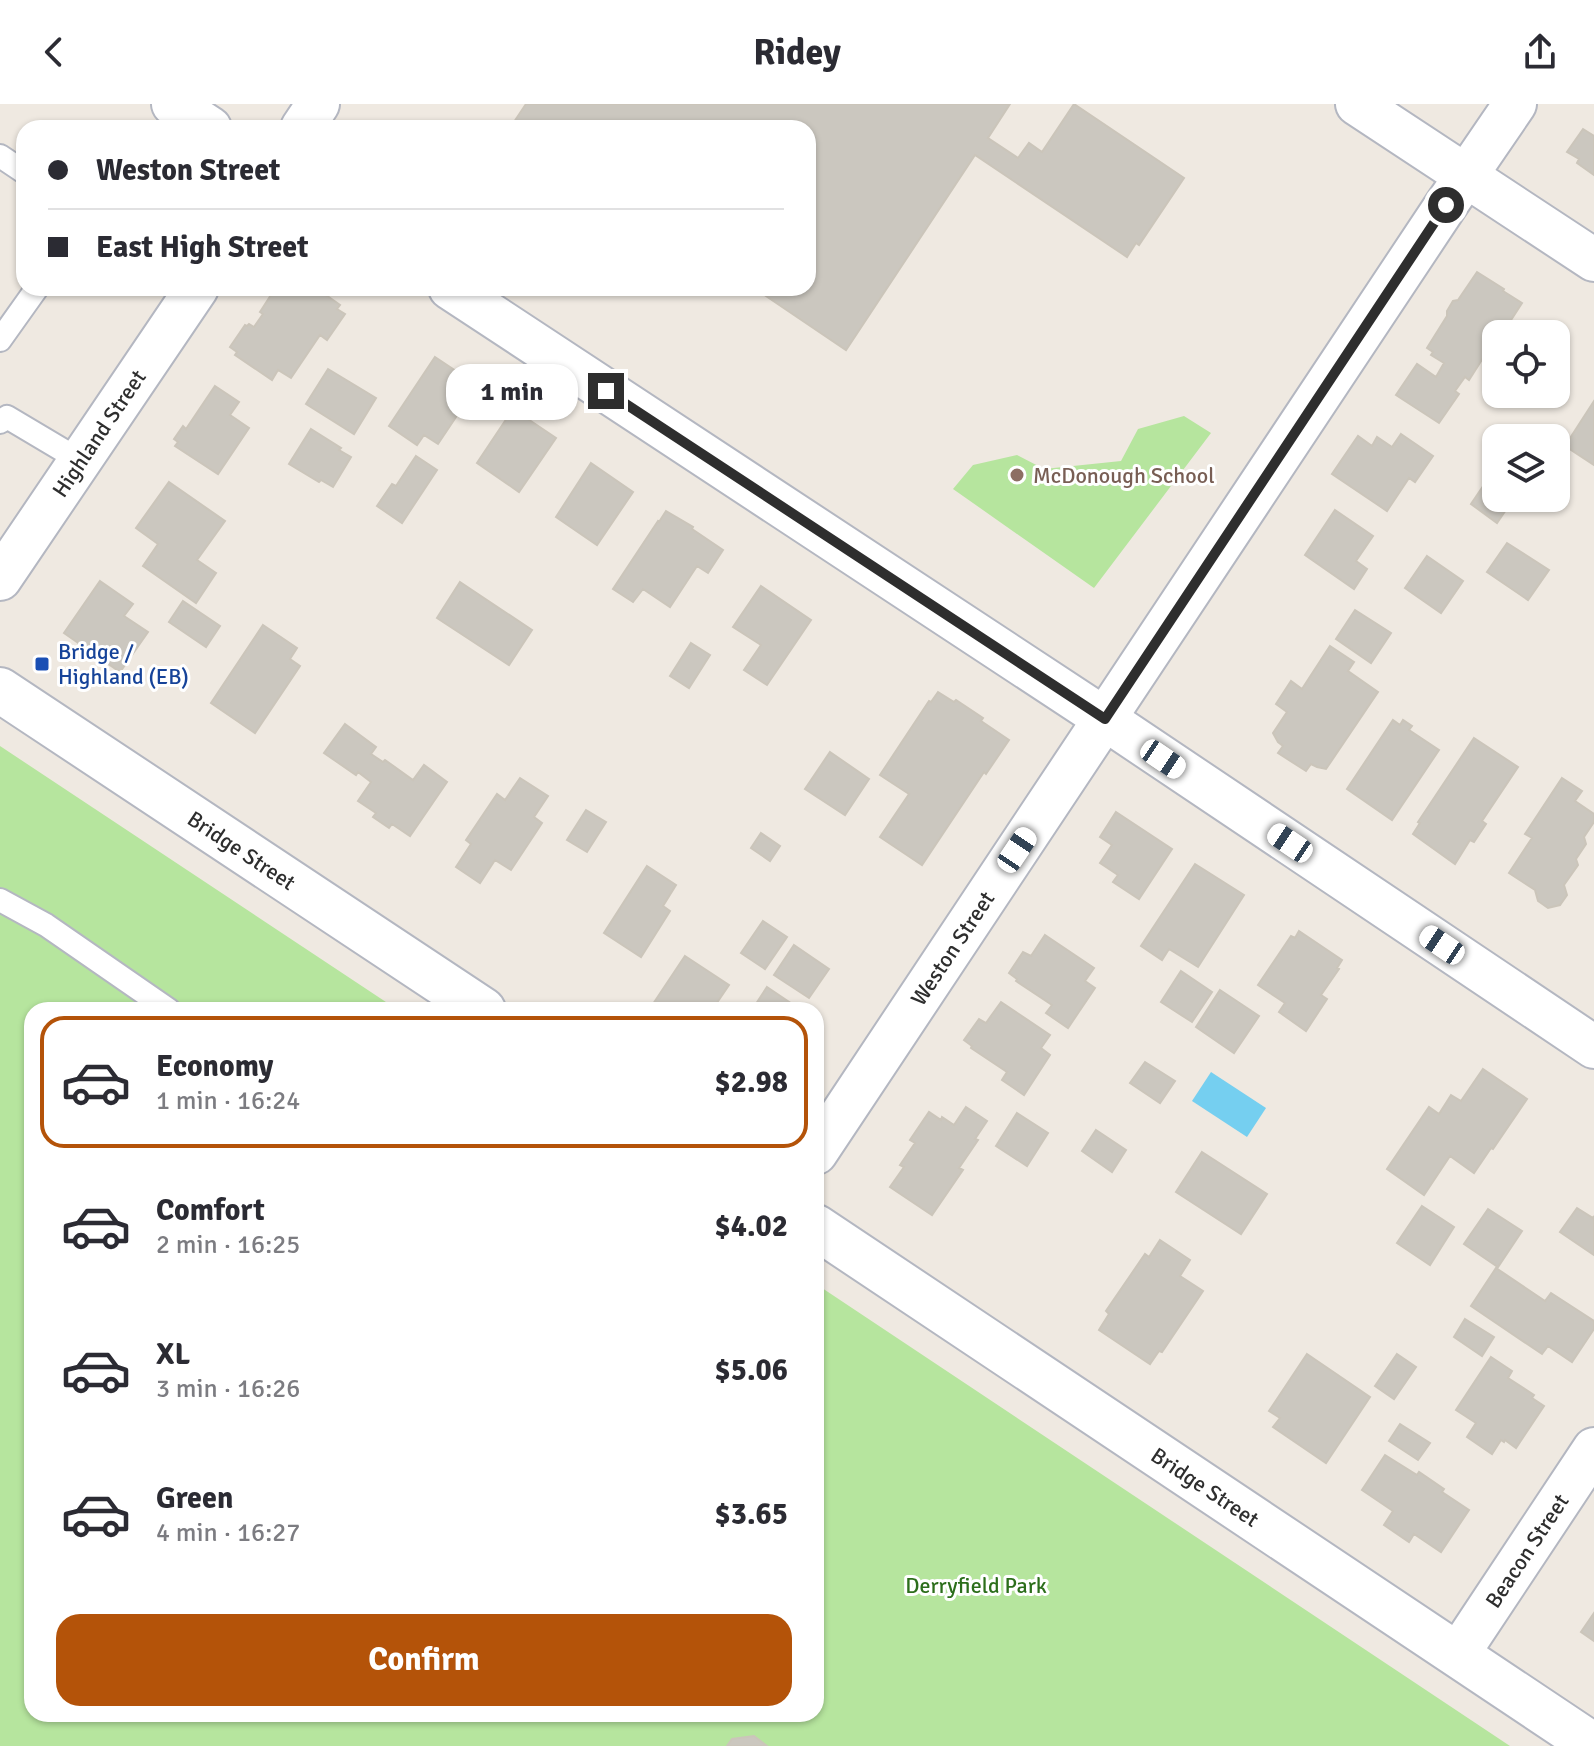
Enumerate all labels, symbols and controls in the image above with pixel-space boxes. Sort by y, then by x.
icon: back [32,30,76,74]
text: Ridey [753,30,841,75]
icon: share [1518,30,1562,74]
text: Weston Street [96,152,280,189]
route start [1428,187,1464,223]
text: East High Street [96,229,308,266]
map controls [1482,320,1570,512]
button: locate [1482,320,1570,408]
callout: 1 min [446,363,578,419]
street label: Highland Street [46,364,152,502]
route end [588,373,624,409]
text: 1 min [481,376,543,408]
button: layers [1482,424,1570,512]
place label: McDonough School [1033,462,1215,489]
marker: McDonough School [1008,466,1026,484]
place label: Bridge / Highland (EB) [58,638,189,690]
marker: Bridge / Highland (EB) [33,655,51,673]
car [1136,736,1190,782]
street label: Bridge Street [182,805,301,896]
car [1263,820,1317,866]
car [994,823,1040,877]
street label: Weston Street [905,886,1000,1011]
car [1415,922,1469,968]
icon: car [60,1046,132,1118]
text: Economy [156,1048,273,1085]
text: $2.98 [715,1064,788,1101]
text: 1 min · 16:24 [156,1085,300,1117]
icon: car [60,1190,132,1262]
text: Comfort [156,1192,265,1229]
text: $4.02 [715,1208,788,1245]
text: 2 min · 16:25 [156,1229,300,1261]
icon: car [60,1334,132,1406]
text: XL [156,1336,190,1373]
text: $5.06 [715,1352,788,1389]
text: 3 min · 16:26 [156,1373,300,1405]
street label: Bridge Street [1146,1442,1264,1533]
icon: car [60,1478,132,1550]
text: Green [156,1480,233,1517]
street label: Beacon Street [1479,1489,1575,1613]
text: $3.65 [715,1496,788,1533]
text: 4 min · 16:27 [156,1517,300,1549]
park label: Derryfield Park [905,1572,1047,1599]
button: Confirm [56,1614,792,1706]

